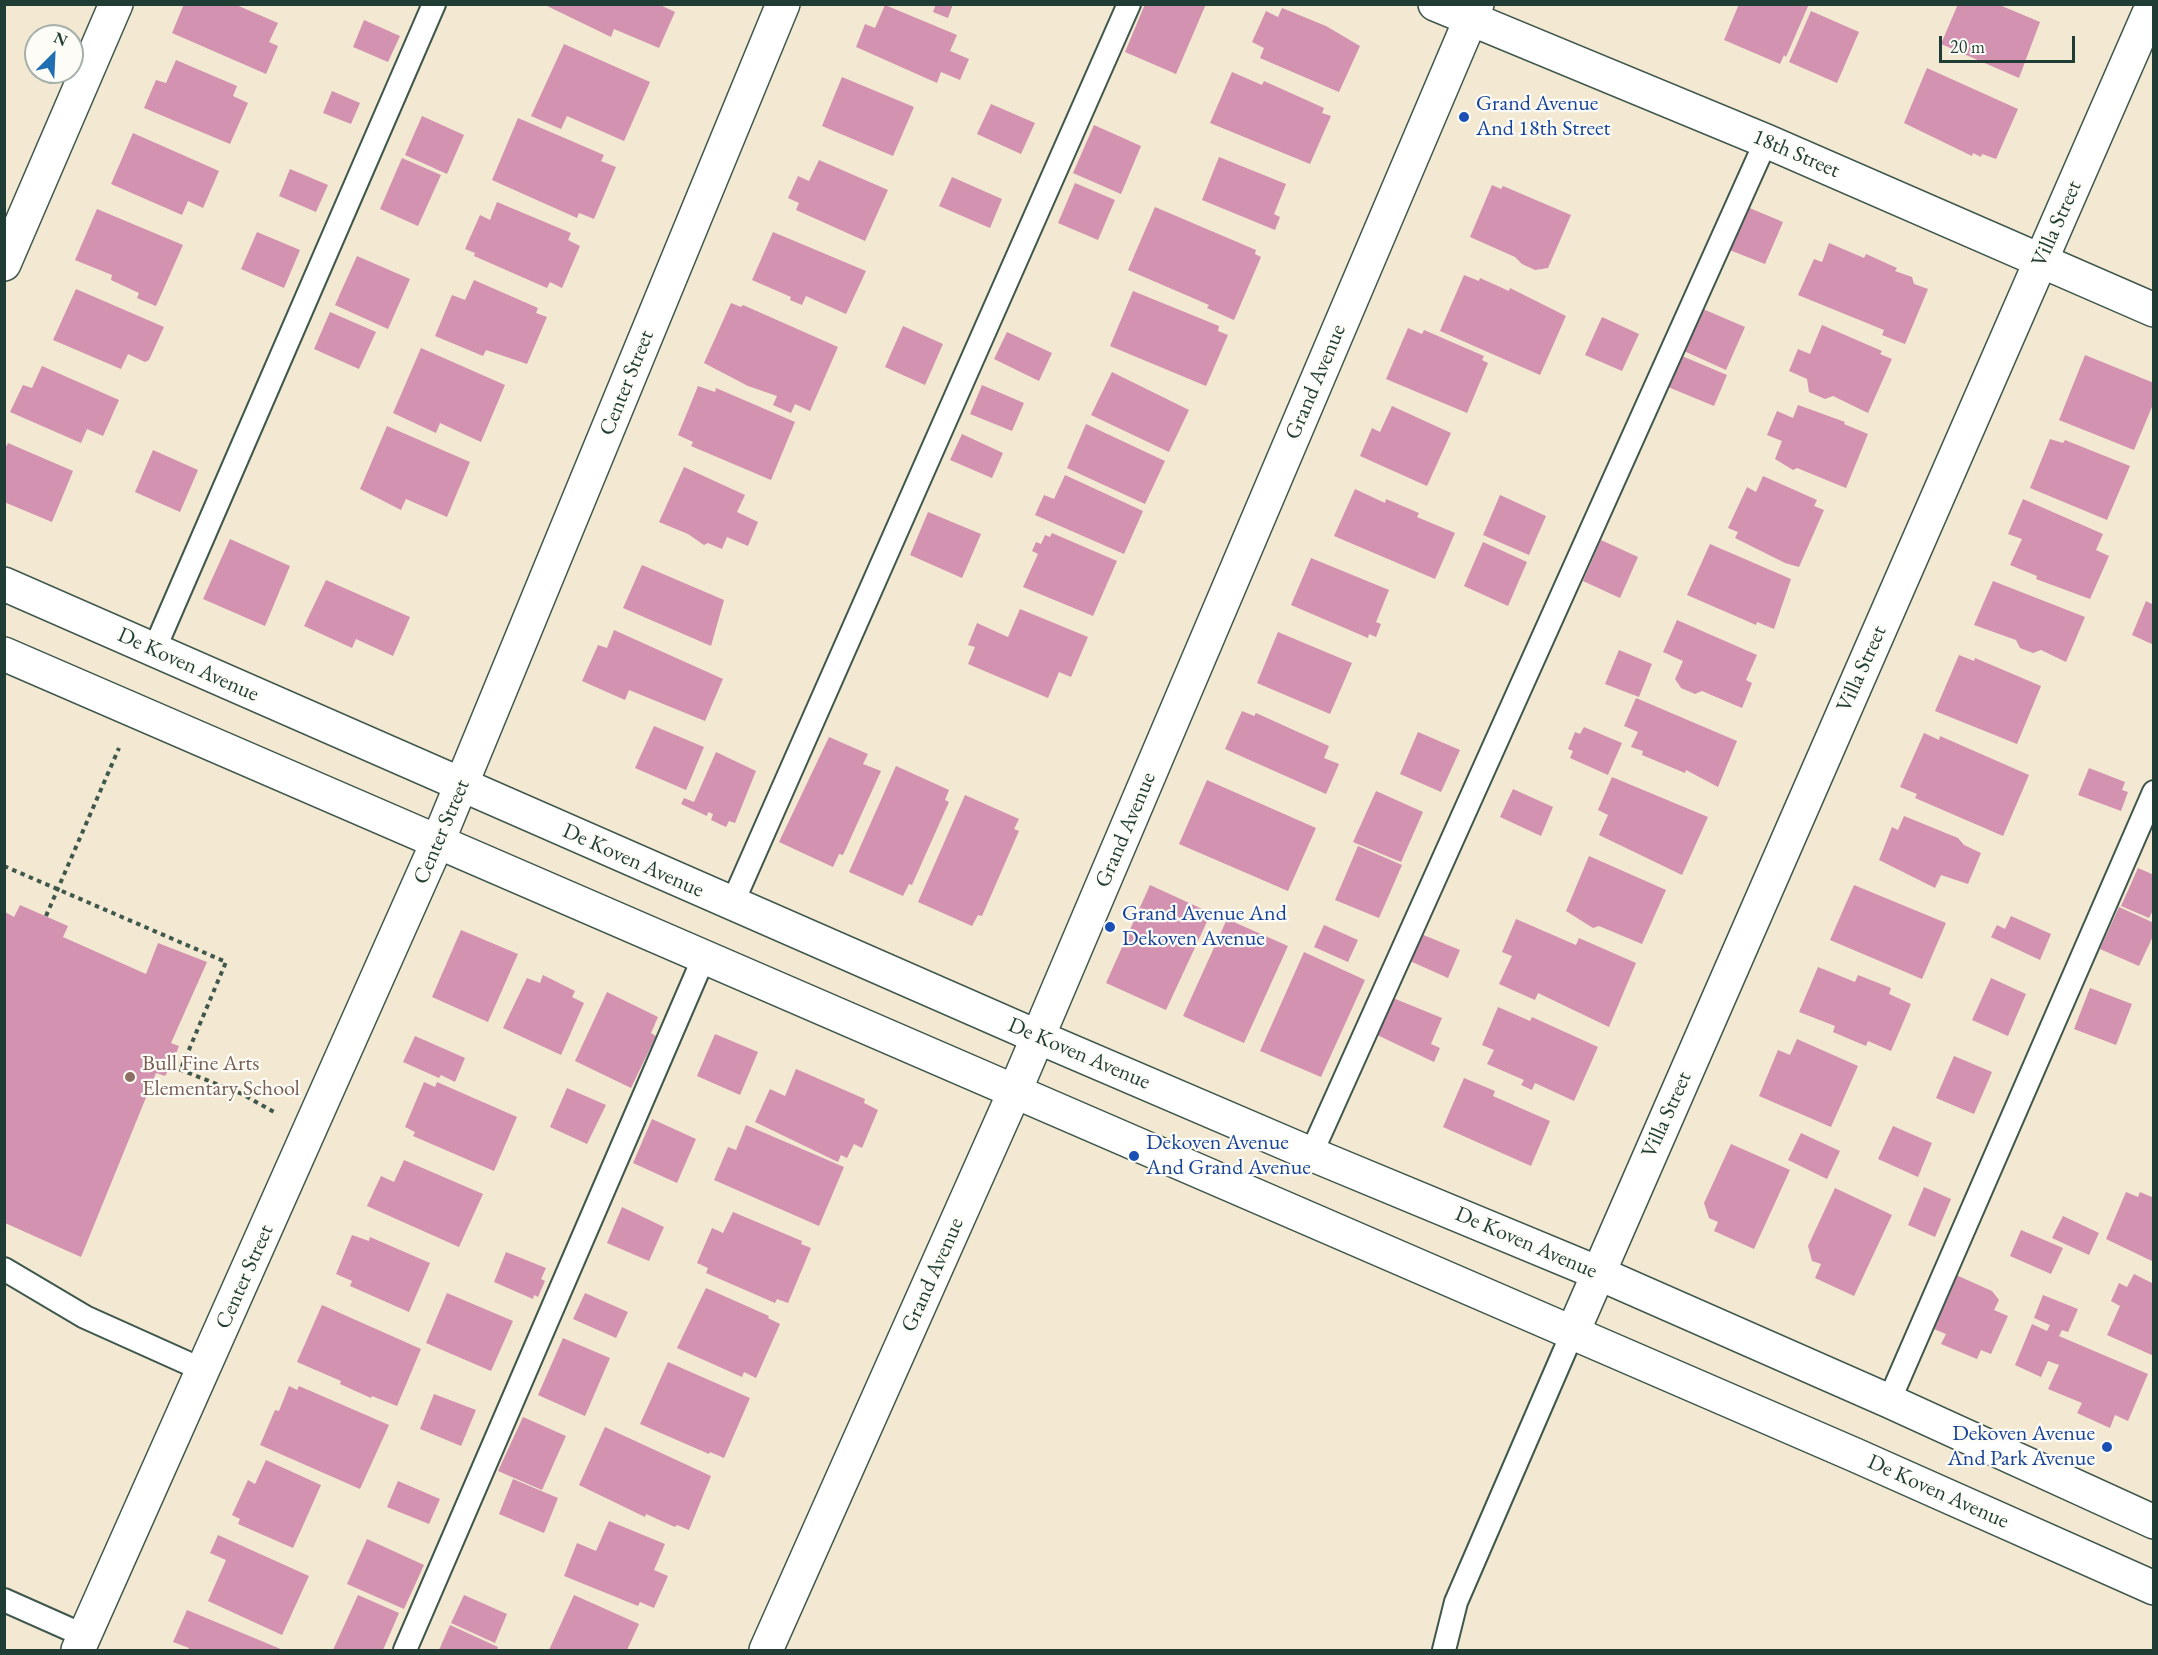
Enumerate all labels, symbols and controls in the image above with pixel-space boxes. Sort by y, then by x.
north arrow [24,24,84,84]
scale bar [1942,24,2078,62]
text: N [51,27,71,51]
text: 20 m [1950,35,1985,58]
place label: Grand Avenue And 18th Street [1476,91,1610,142]
marker: Grand Avenue And 18th Street [1457,110,1471,124]
street label: 18th Street [1748,124,1844,184]
street label: Villa Street [2026,177,2088,271]
street label: Grand Avenue [1280,320,1352,444]
street label: Center Street [594,326,660,440]
street label: De Koven Avenue [113,622,263,708]
street label: Villa Street [1831,622,1893,716]
street label: Grand Avenue [1090,768,1162,892]
street label: Center Street [408,776,476,888]
street label: De Koven Avenue [558,818,708,904]
place label: Grand Avenue And Dekoven Avenue [1122,901,1287,952]
marker: Grand Avenue And Dekoven Avenue [1103,920,1117,934]
street label: De Koven Avenue [1004,1012,1154,1096]
place label: Bull Fine Arts Elementary School [142,1051,300,1102]
street label: Villa Street [1636,1068,1698,1162]
marker: Bull Fine Arts Elementary School [123,1070,137,1084]
place label: Dekoven Avenue And Grand Avenue [1146,1130,1311,1182]
marker: Dekoven Avenue And Grand Avenue [1127,1149,1141,1163]
street label: De Koven Avenue [1451,1201,1601,1285]
street label: Grand Avenue [896,1214,970,1336]
street label: Center Street [210,1221,280,1333]
place label: Dekoven Avenue And Park Avenue [1948,1421,2095,1472]
marker: Dekoven Avenue And Park Avenue [2100,1440,2114,1454]
street label: De Koven Avenue [1863,1449,2013,1535]

